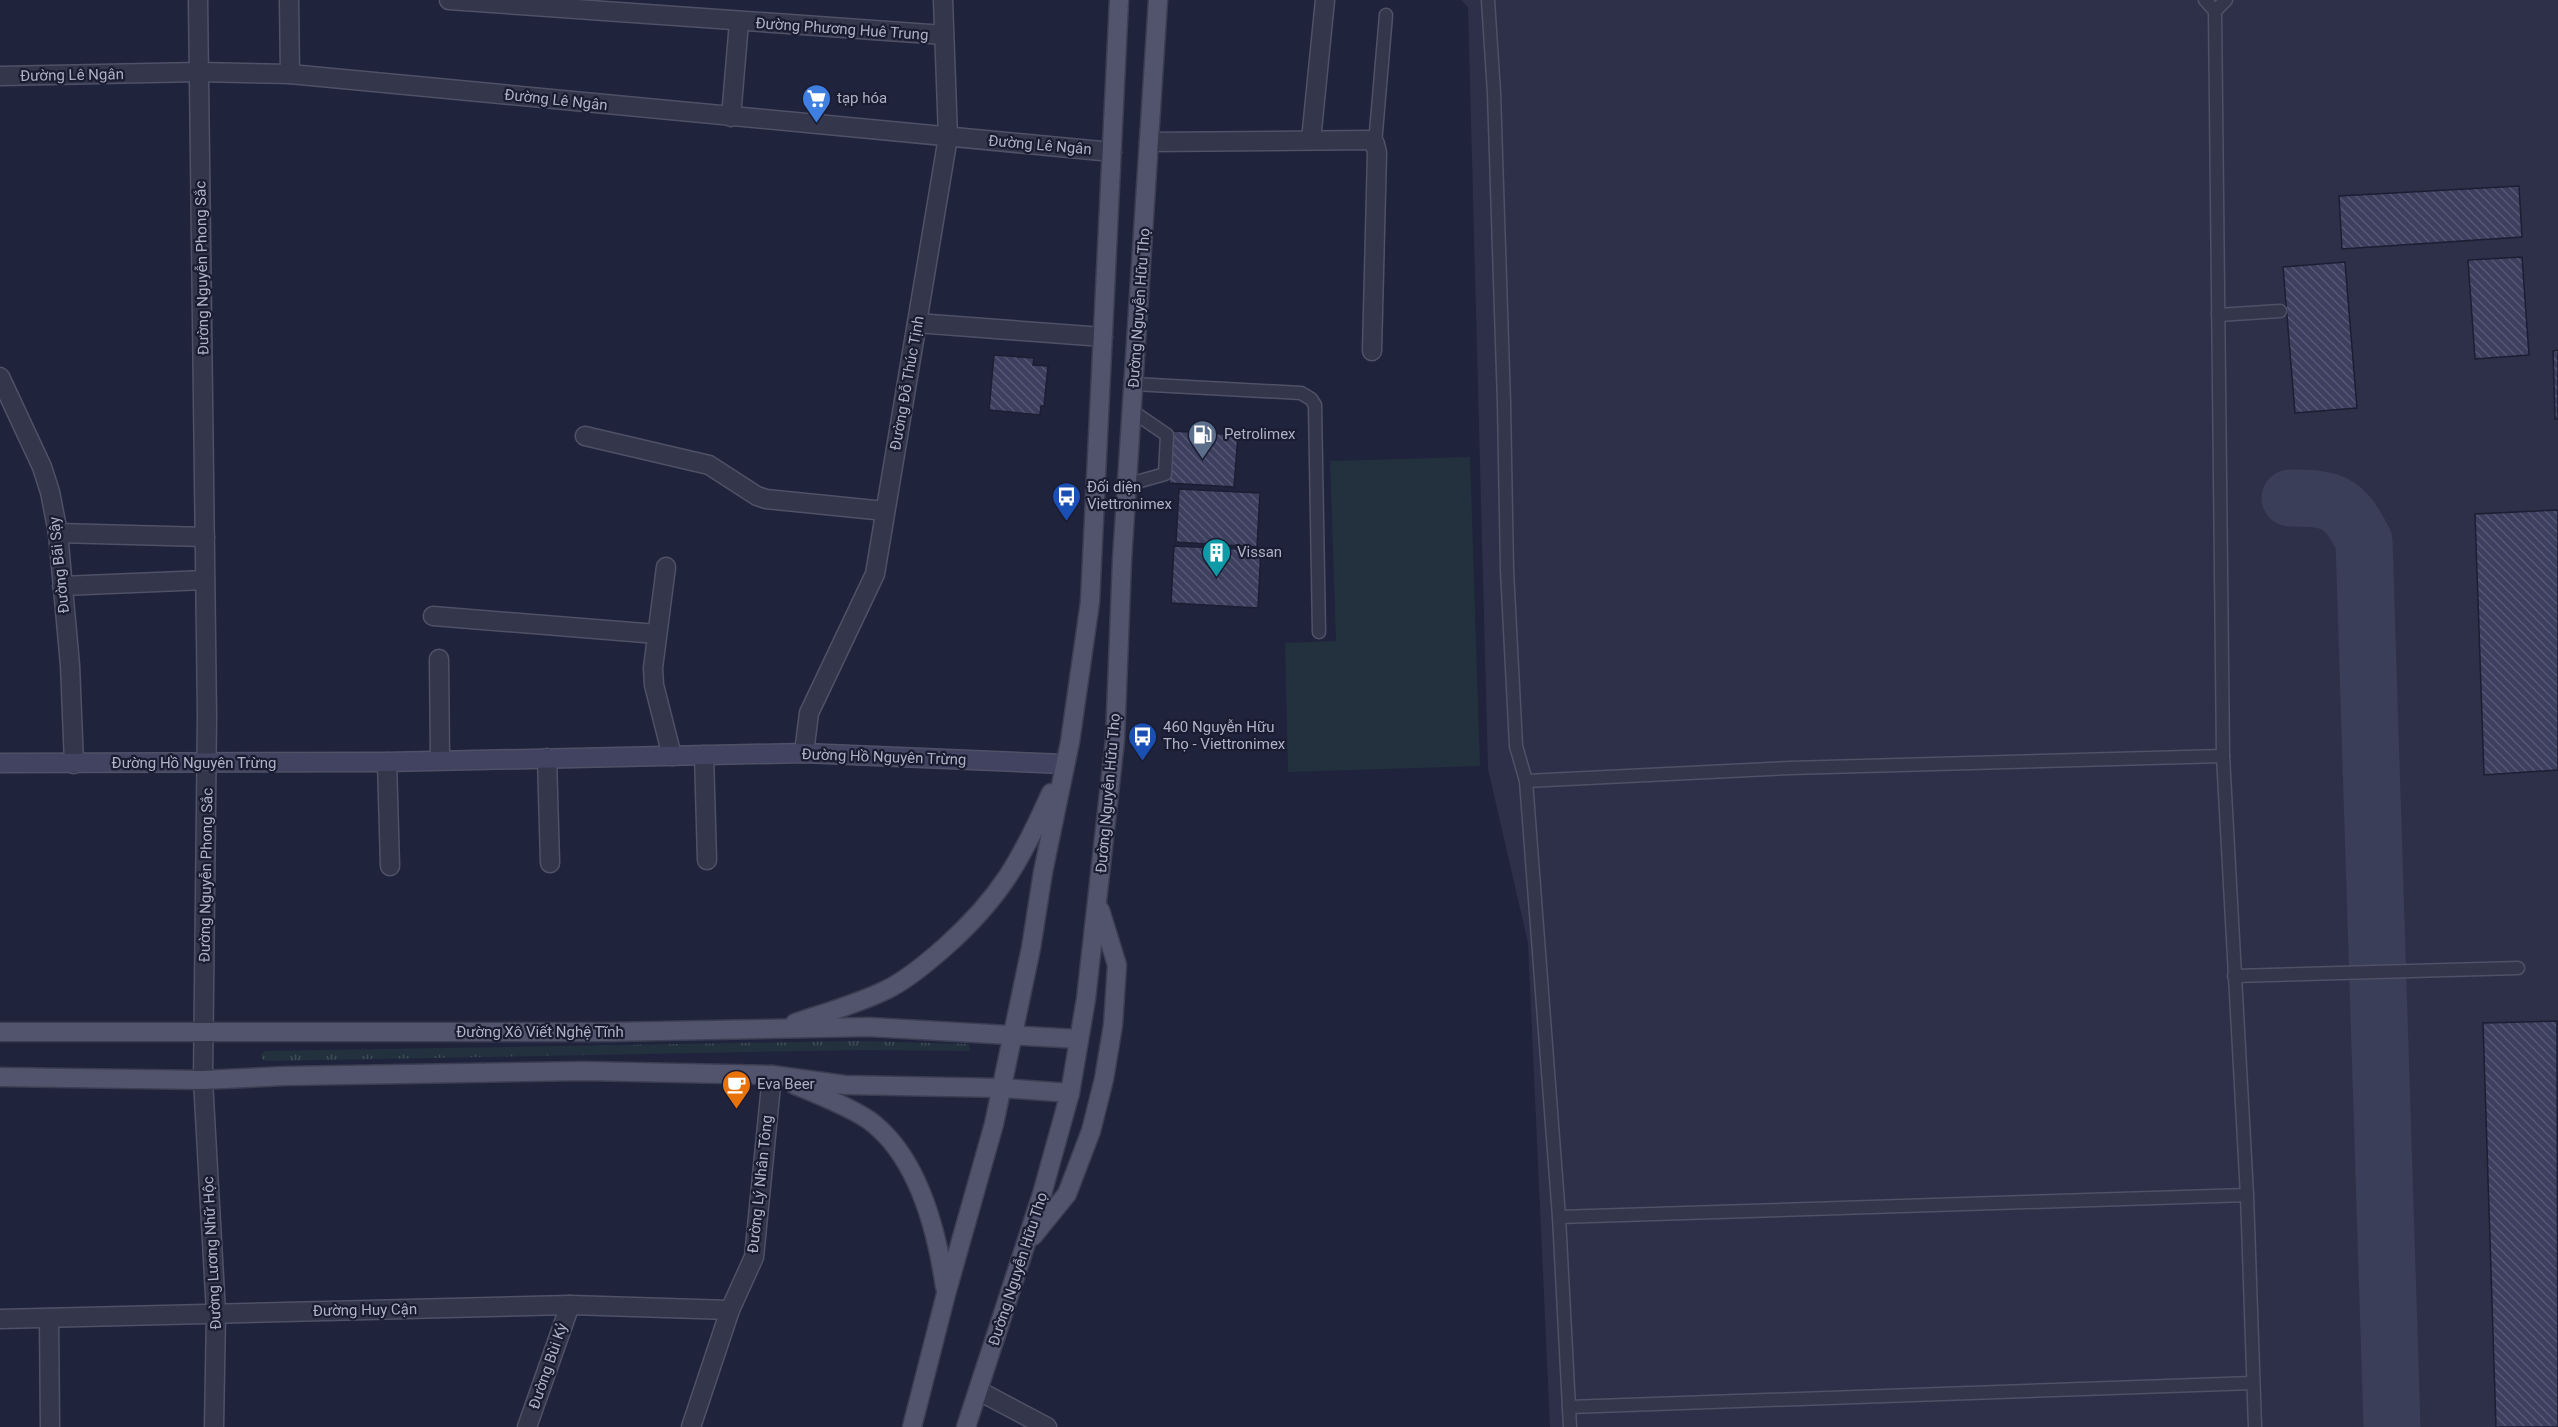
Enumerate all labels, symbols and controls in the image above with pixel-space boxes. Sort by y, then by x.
street label: Đường Phương Huê Trung [755,14,929,44]
street label: Đường Lê Ngân [20,65,124,85]
supermarket icon: tạp hóa [800,82,832,124]
street label: Đường Lê Ngân [504,86,608,114]
place label: tạp hóa [837,89,887,107]
street label: Đường Lê Ngân [988,132,1092,158]
street label: Đường Nguyễn Phong Sắc [191,181,213,355]
street label: Đường Nguyễn Hữu Thọ [1124,227,1154,389]
street label: Đường Đỗ Thúc Tịnh [886,314,928,452]
fuel station icon: Petrolimex [1187,418,1219,460]
place label: Petrolimex [1224,425,1296,443]
place label: Đối diện Viettronimex [1087,478,1172,513]
bus stop icon: Đối diện Viettronimex [1050,480,1082,522]
street label: Đường Bãi Sậy [45,516,73,614]
building icon: Vissan [1200,536,1232,578]
place label: Vissan [1237,543,1282,561]
street label: Đường Nguyễn Hữu Thọ [1092,712,1124,874]
place label: 460 Nguyễn Hữu Thọ - Viettronimex [1163,718,1286,753]
bus stop icon: 460 Nguyễn Hữu Thọ - Viettronimex [1126,720,1158,762]
street label: Đường Hồ Nguyên Trừng [801,745,967,769]
street label: Đường Hồ Nguyên Trừng [112,754,276,772]
street label: Đường Nguyễn Phong Sắc [195,788,217,962]
street label: Đường Xô Viết Nghệ Tĩnh [456,1023,624,1041]
cafe icon: Eva Beer [720,1068,752,1110]
place label: Eva Beer [757,1075,815,1093]
street label: Đường Lý Nhân Tông [744,1114,776,1254]
street label: Đường Lương Nhữ Hộc [199,1176,225,1330]
street label: Đường Nguyễn Hữu Thọ [985,1190,1051,1348]
street label: Đường Huy Cận [313,1300,417,1320]
street label: Đường Bùi Kỷ [525,1321,571,1411]

